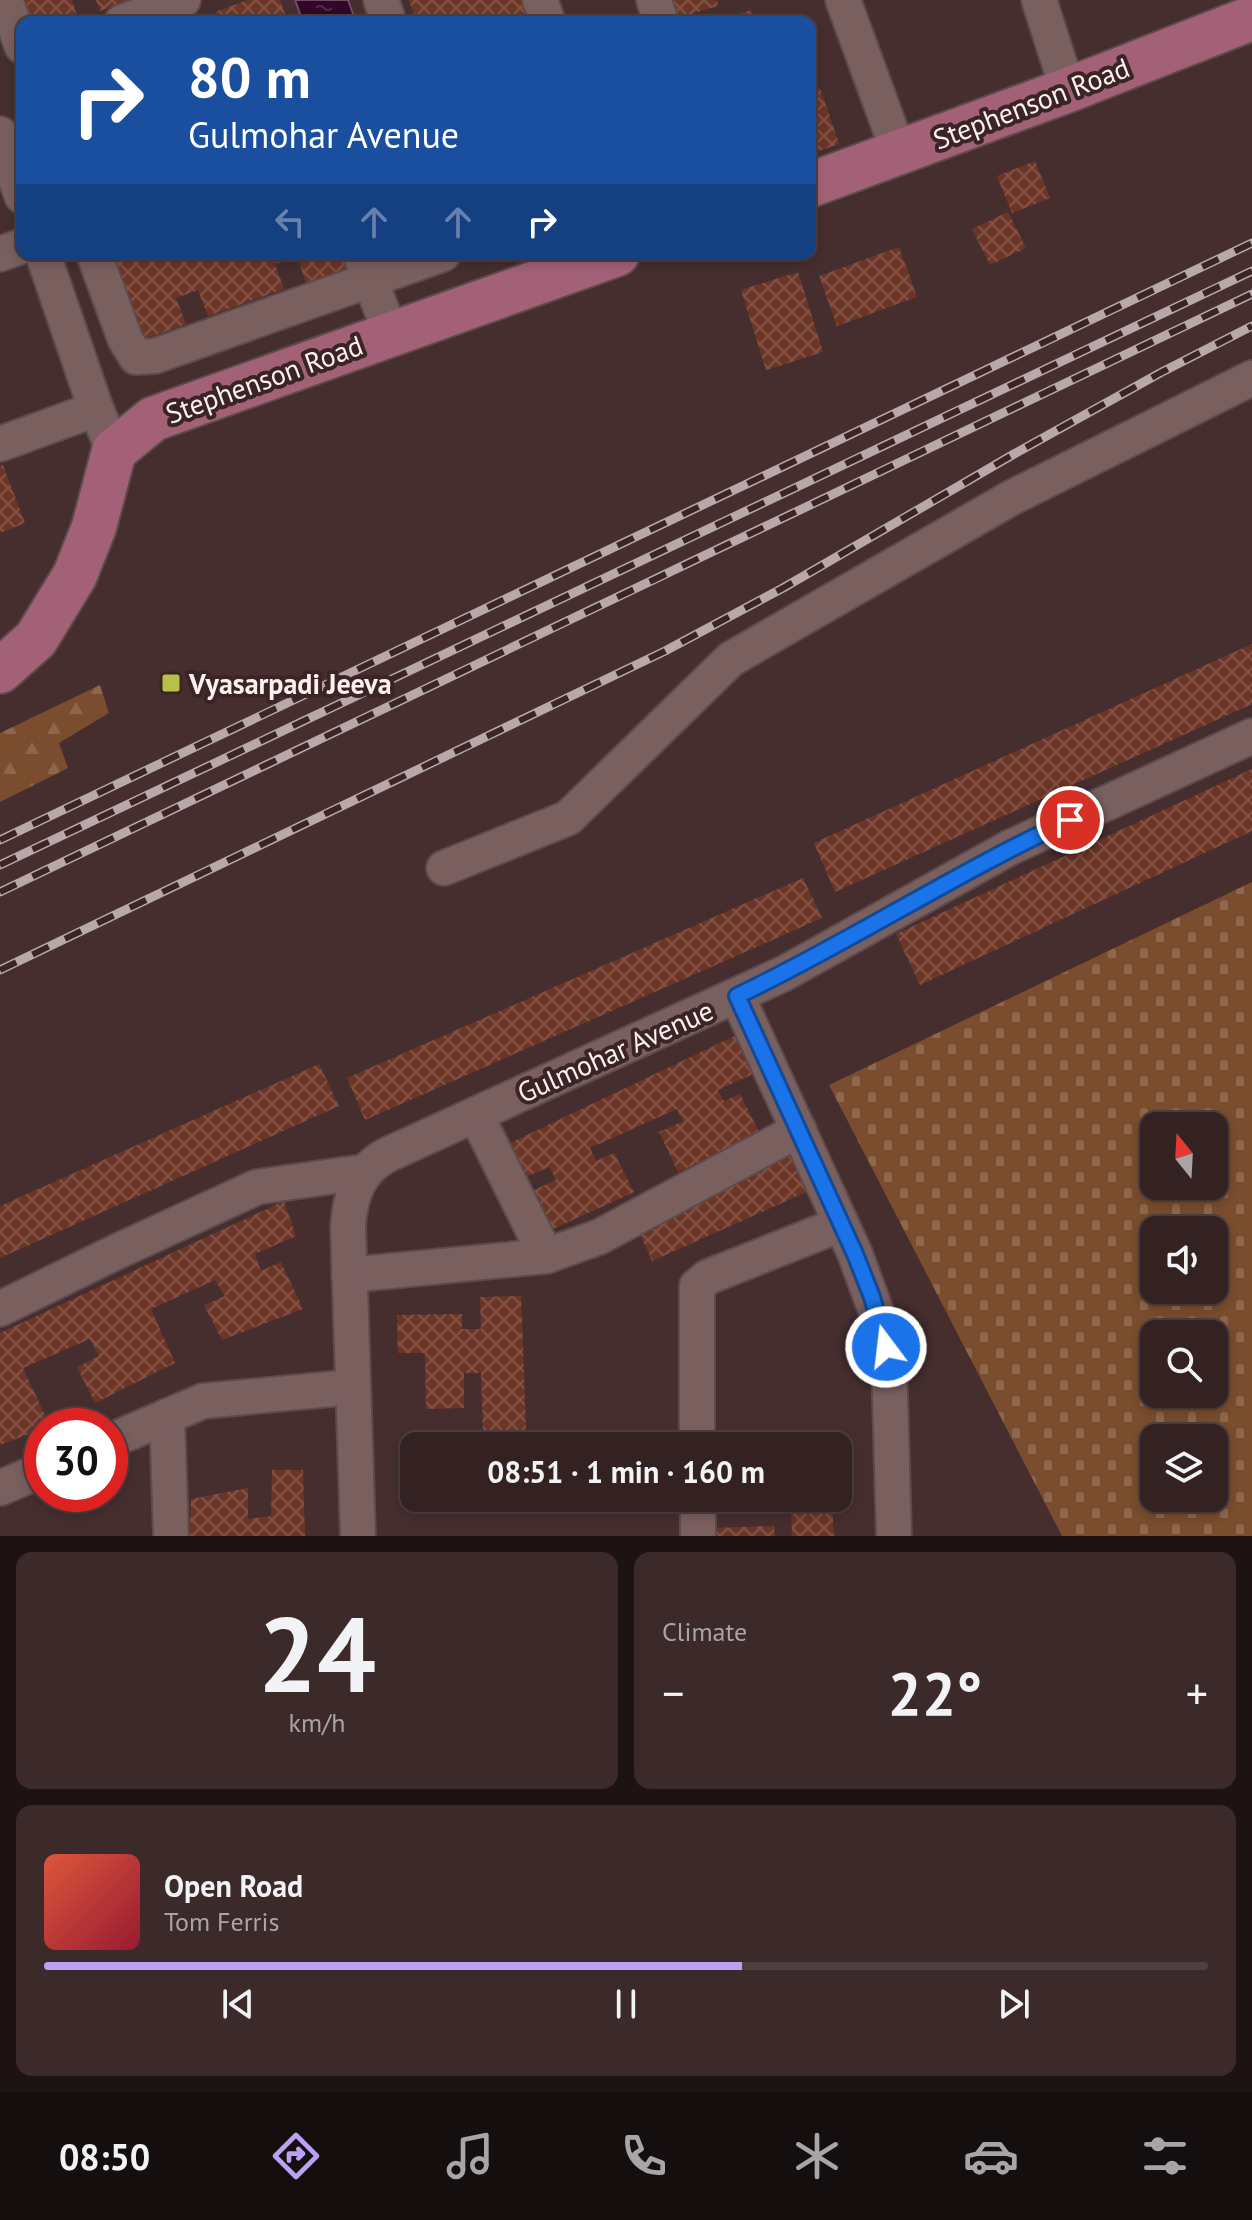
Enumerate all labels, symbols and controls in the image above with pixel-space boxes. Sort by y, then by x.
text: 80 m [188,41,311,113]
icon: right [56,48,160,152]
street label: Stephenson Road [928,49,1134,157]
text: Gulmohar Avenue [188,111,459,158]
icon: left [268,200,312,244]
icon: ahead [352,200,396,244]
icon: ahead [436,200,480,244]
icon: right [520,200,564,244]
street label: Stephenson Road [160,326,368,432]
place label: Vyasarpadi Jeeva [188,665,392,702]
marker: Vyasarpadi Jeeva [160,672,182,694]
pin [1036,786,1104,854]
icon: arrive [1048,798,1092,842]
street label: Gulmohar Avenue [511,991,719,1111]
north arrow [1140,1112,1228,1200]
map controls [1140,1112,1228,1512]
button: sound [1140,1216,1228,1304]
position arrow [844,1305,928,1389]
button: search [1140,1320,1228,1408]
speed limit sign: 30 [24,1408,128,1512]
button: layers [1140,1424,1228,1512]
text: 08:51 · 1 min · 160 m [487,1452,765,1491]
text: 24 [258,1586,376,1721]
text: Climate [662,1615,747,1648]
text: 22° [888,1654,982,1732]
text: − [662,1664,684,1721]
text: + [1186,1664,1208,1721]
text: km/h [289,1706,346,1739]
text: Open Road [164,1866,303,1905]
text: Tom Ferris [164,1905,279,1938]
icon: previous [216,1982,260,2026]
icon: pause [604,1982,648,2026]
icon: next [992,1982,1036,2026]
icon: directions [268,2128,324,2184]
icon: music [442,2128,498,2184]
icon: phone [616,2128,672,2184]
icon: climate [789,2128,845,2184]
icon: car [963,2128,1019,2184]
icon: filters [1137,2128,1193,2184]
text: 08:50 [59,2133,150,2180]

